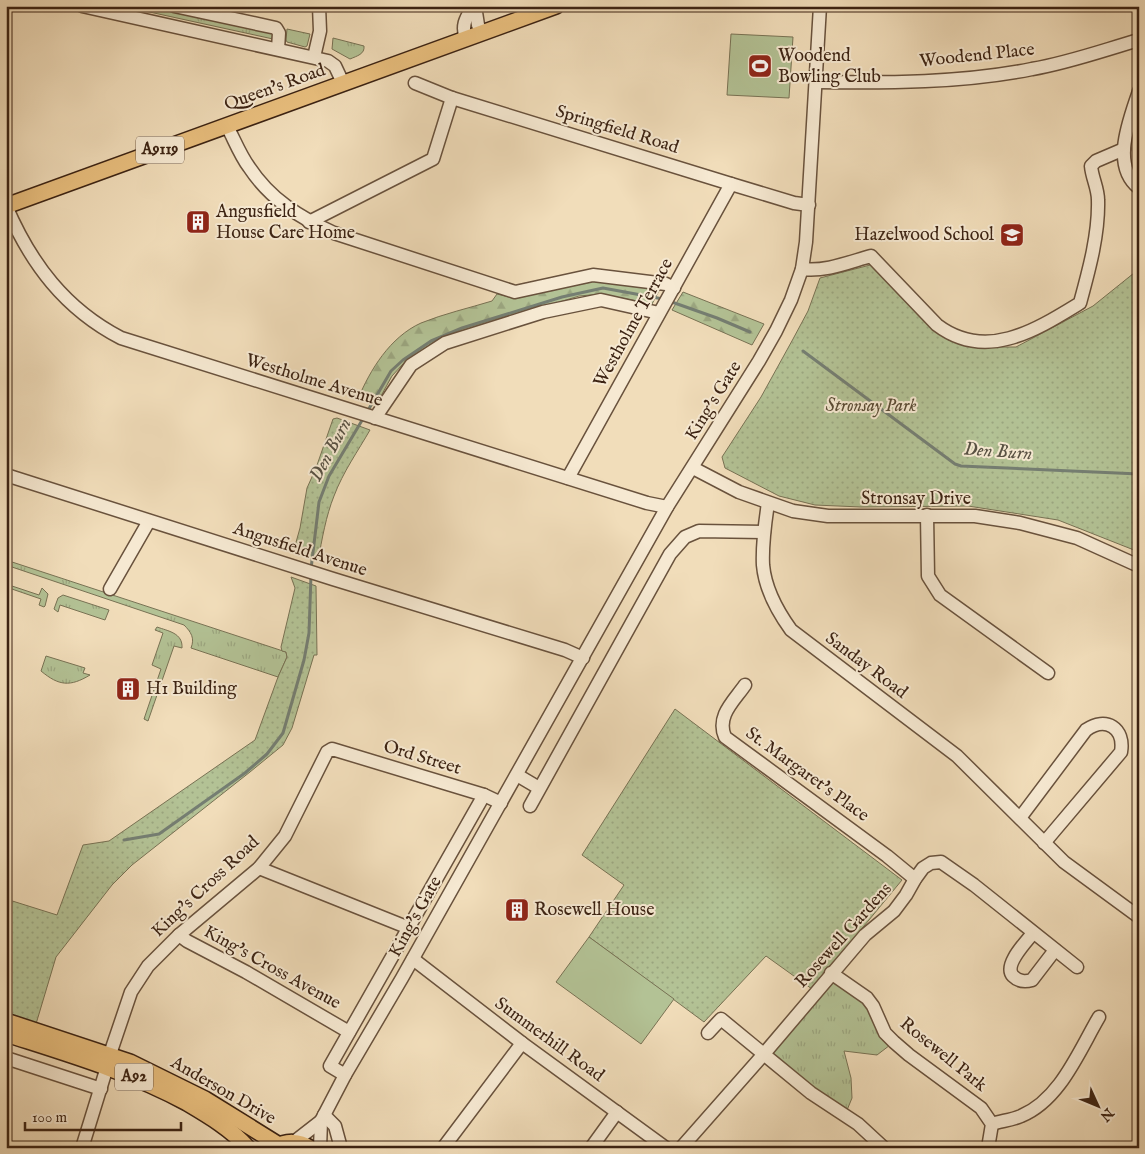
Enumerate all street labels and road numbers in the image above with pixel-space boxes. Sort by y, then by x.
street label: Woodend Place [918,39,1036,73]
street label: Queen's Road [221,59,329,117]
street label: Springfield Road [553,100,682,160]
road number: A9119 [136,136,184,164]
street label: Westholme Terrace [589,254,679,392]
street label: Westholme Avenue [243,349,385,413]
street label: King's Gate [681,357,747,445]
street label: Stronsay Drive [861,488,971,511]
street label: Angusfield Avenue [229,517,370,582]
street label: Sanday Road [820,628,912,705]
street label: St. Margaret's Place [741,722,873,828]
street label: Ord Street [380,735,464,781]
street label: King's Cross Road [147,831,265,943]
street label: King's Gate [384,872,448,962]
street label: Rosewell Gardens [791,878,897,994]
street label: King's Cross Avenue [199,921,345,1015]
street label: Summerhill Road [490,992,609,1088]
street label: Rosewell Park [895,1013,992,1098]
street label: Anderson Drive [165,1051,280,1130]
road number: A92 [115,1064,153,1090]

